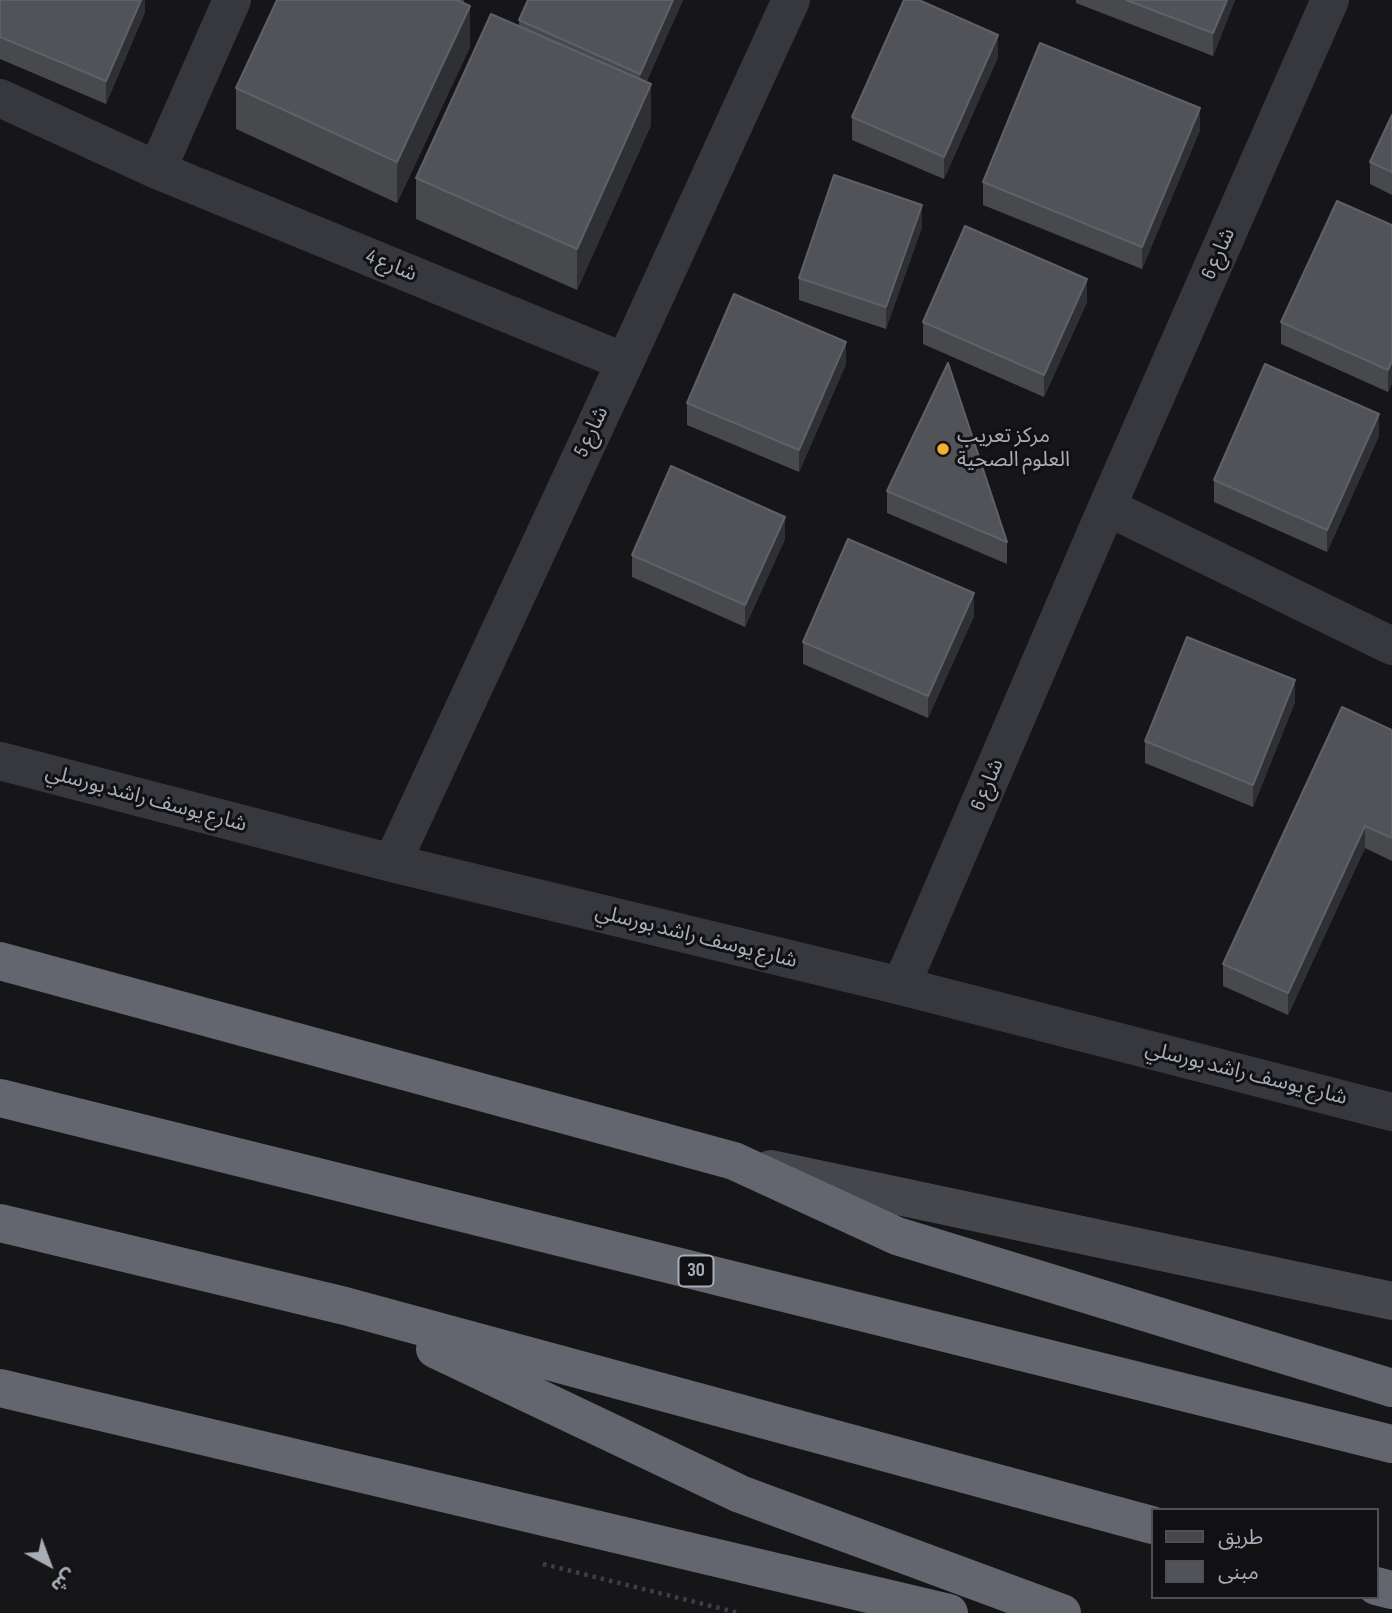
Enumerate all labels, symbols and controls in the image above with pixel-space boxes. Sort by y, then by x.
street label: شارع 6 [1197,224,1241,284]
street label: شارع 4 [362,244,420,288]
street label: شارع 5 [569,403,615,461]
place label: مركز تعريب العلوم الصحية [957,424,1070,474]
marker: مركز تعريب العلوم الصحية [935,441,951,457]
street label: شارع 6 [966,755,1010,815]
street label: شارع يوسف راشد بورسلي [43,760,249,838]
street label: شارع يوسف راشد بورسلي [592,900,800,974]
street label: شارع يوسف راشد بورسلي [1142,1037,1350,1111]
road number: 30 [678,1256,714,1287]
legend [1150,1508,1378,1599]
text: طريق [1218,1525,1263,1550]
north arrow [14,1529,84,1599]
text: مبنى [1218,1560,1259,1585]
text: ش [46,1563,80,1597]

